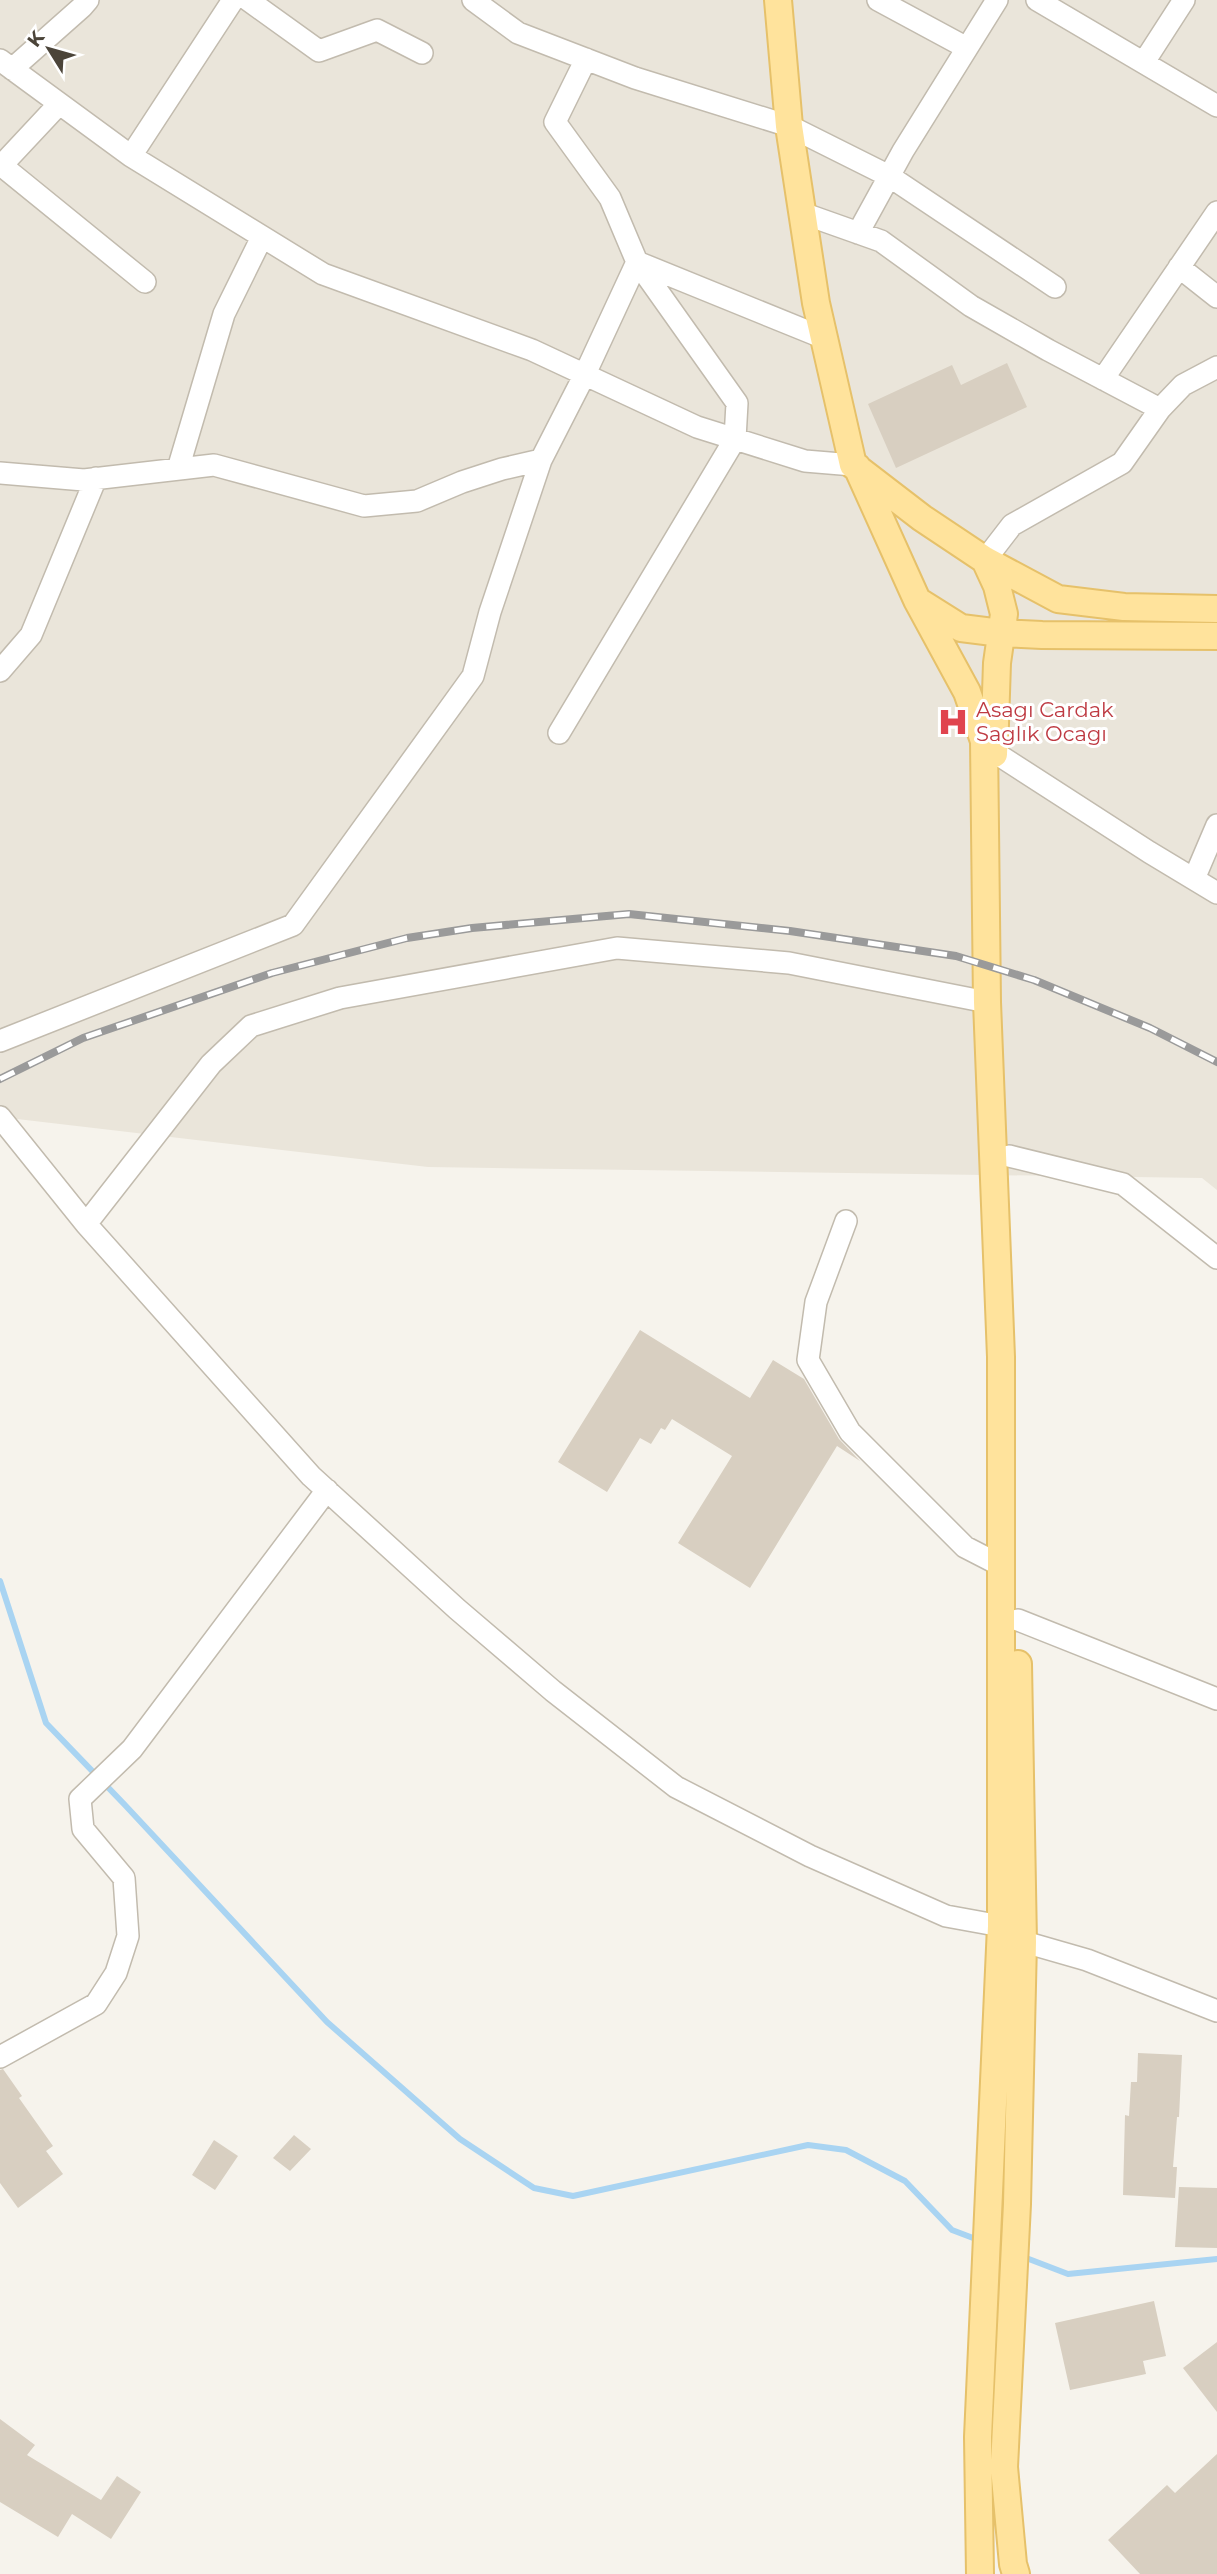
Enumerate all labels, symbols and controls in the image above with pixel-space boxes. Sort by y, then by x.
north arrow [14,14,84,84]
text: K [22,26,50,52]
place label: Asagı Cardak Saglık Ocagı [976,697,1114,746]
hospital icon: Asagı Cardak Saglık Ocagı [936,705,970,739]

